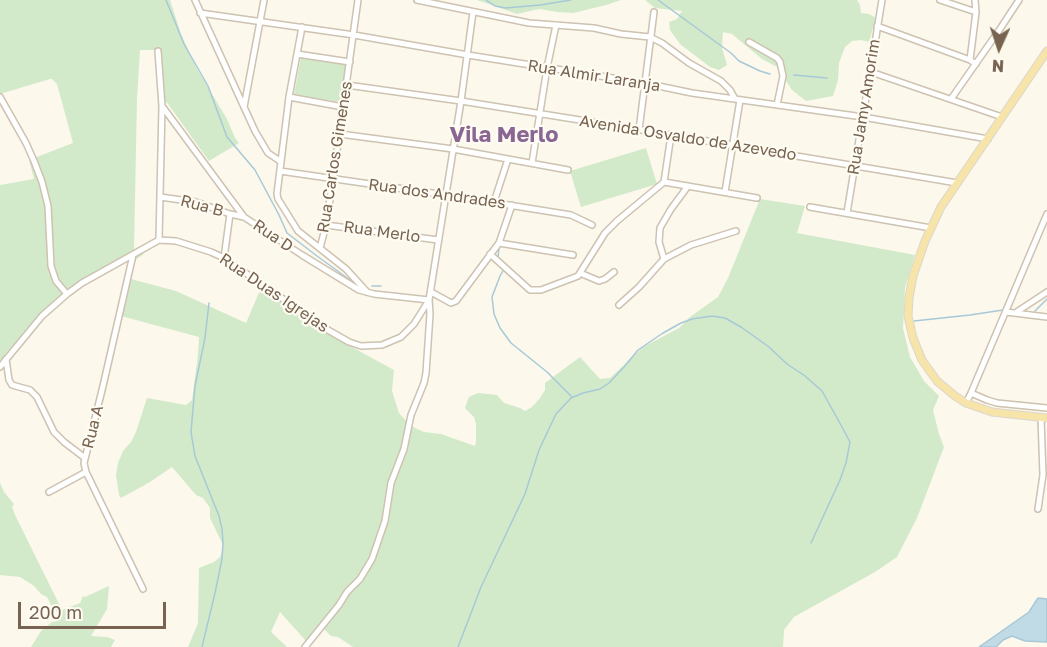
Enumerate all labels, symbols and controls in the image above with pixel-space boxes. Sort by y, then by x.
north arrow [969,18,1029,78]
street label: Rua Jamy Amorim [844,38,884,176]
street label: Rua Almir Laranja [526,56,662,96]
text: N [991,56,1005,76]
street label: Rua Carlos Gimenes [314,80,356,234]
street label: Avenida Osvaldo de Azevedo [578,111,798,165]
district label: Vila Merlo [450,122,558,148]
street label: Rua dos Andrades [367,175,507,213]
street label: Rua B [178,191,226,221]
street label: Rua D [249,216,297,256]
street label: Rua Merlo [342,217,422,247]
street label: Rua Duas Igrejas [216,249,332,337]
street label: Rua A [78,403,108,451]
scale bar [21,590,170,628]
text: 200 m [29,601,82,623]

